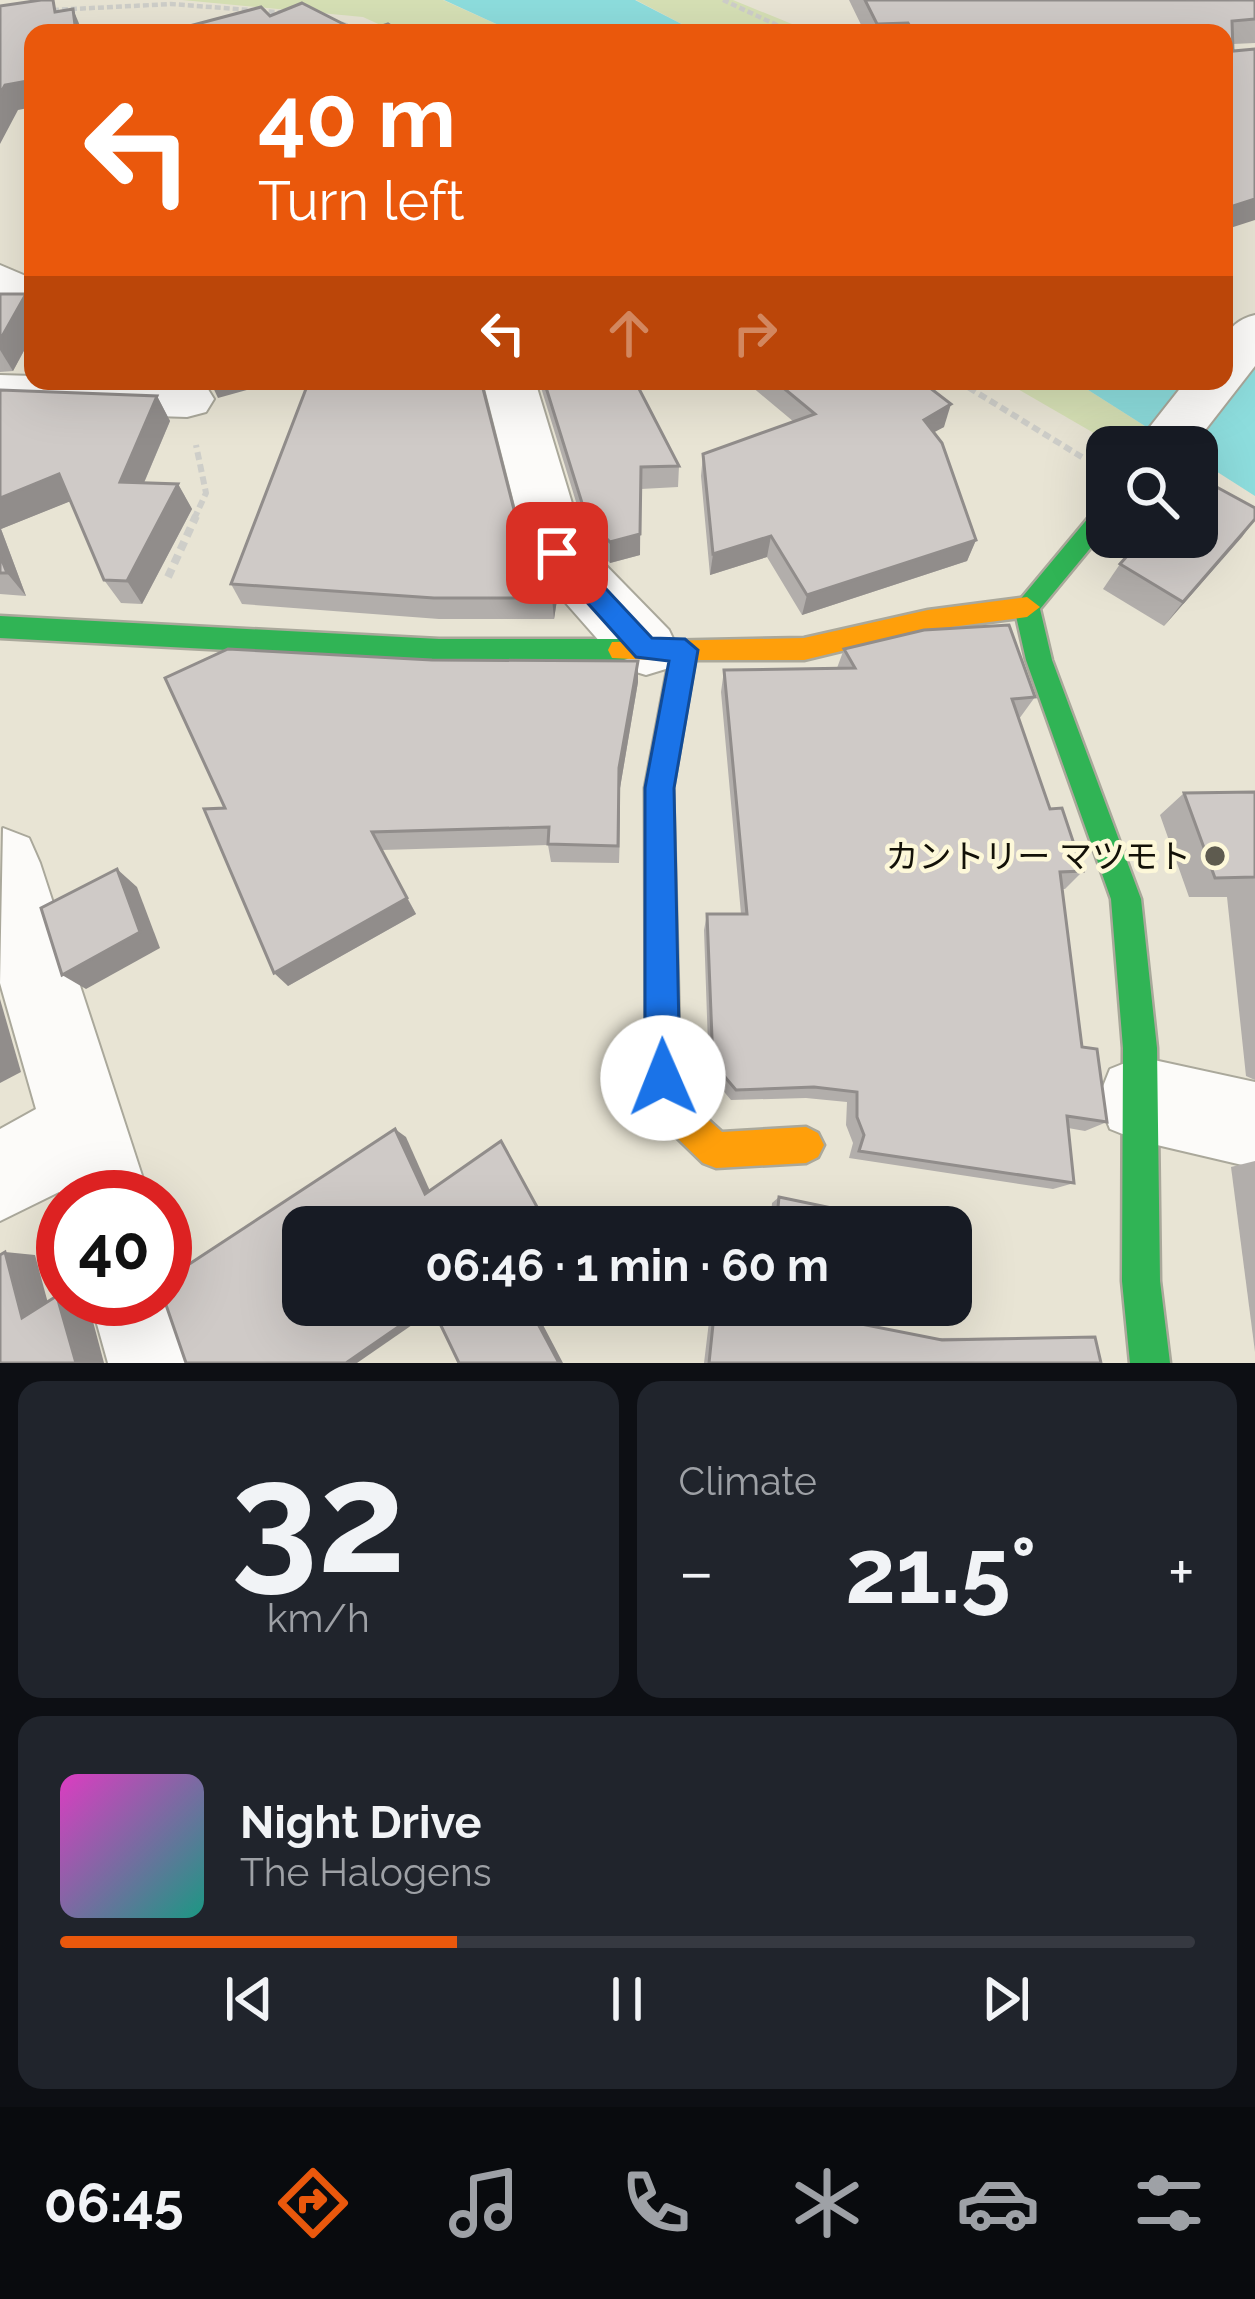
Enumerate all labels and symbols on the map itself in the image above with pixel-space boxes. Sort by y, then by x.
pin [506,502,608,604]
place label: カントリー マツモト [886,837,1191,876]
marker: カントリー マツモト [1202,843,1228,869]
position arrow [600,1015,726,1141]
speed limit sign: 40 [36,1170,192,1326]

